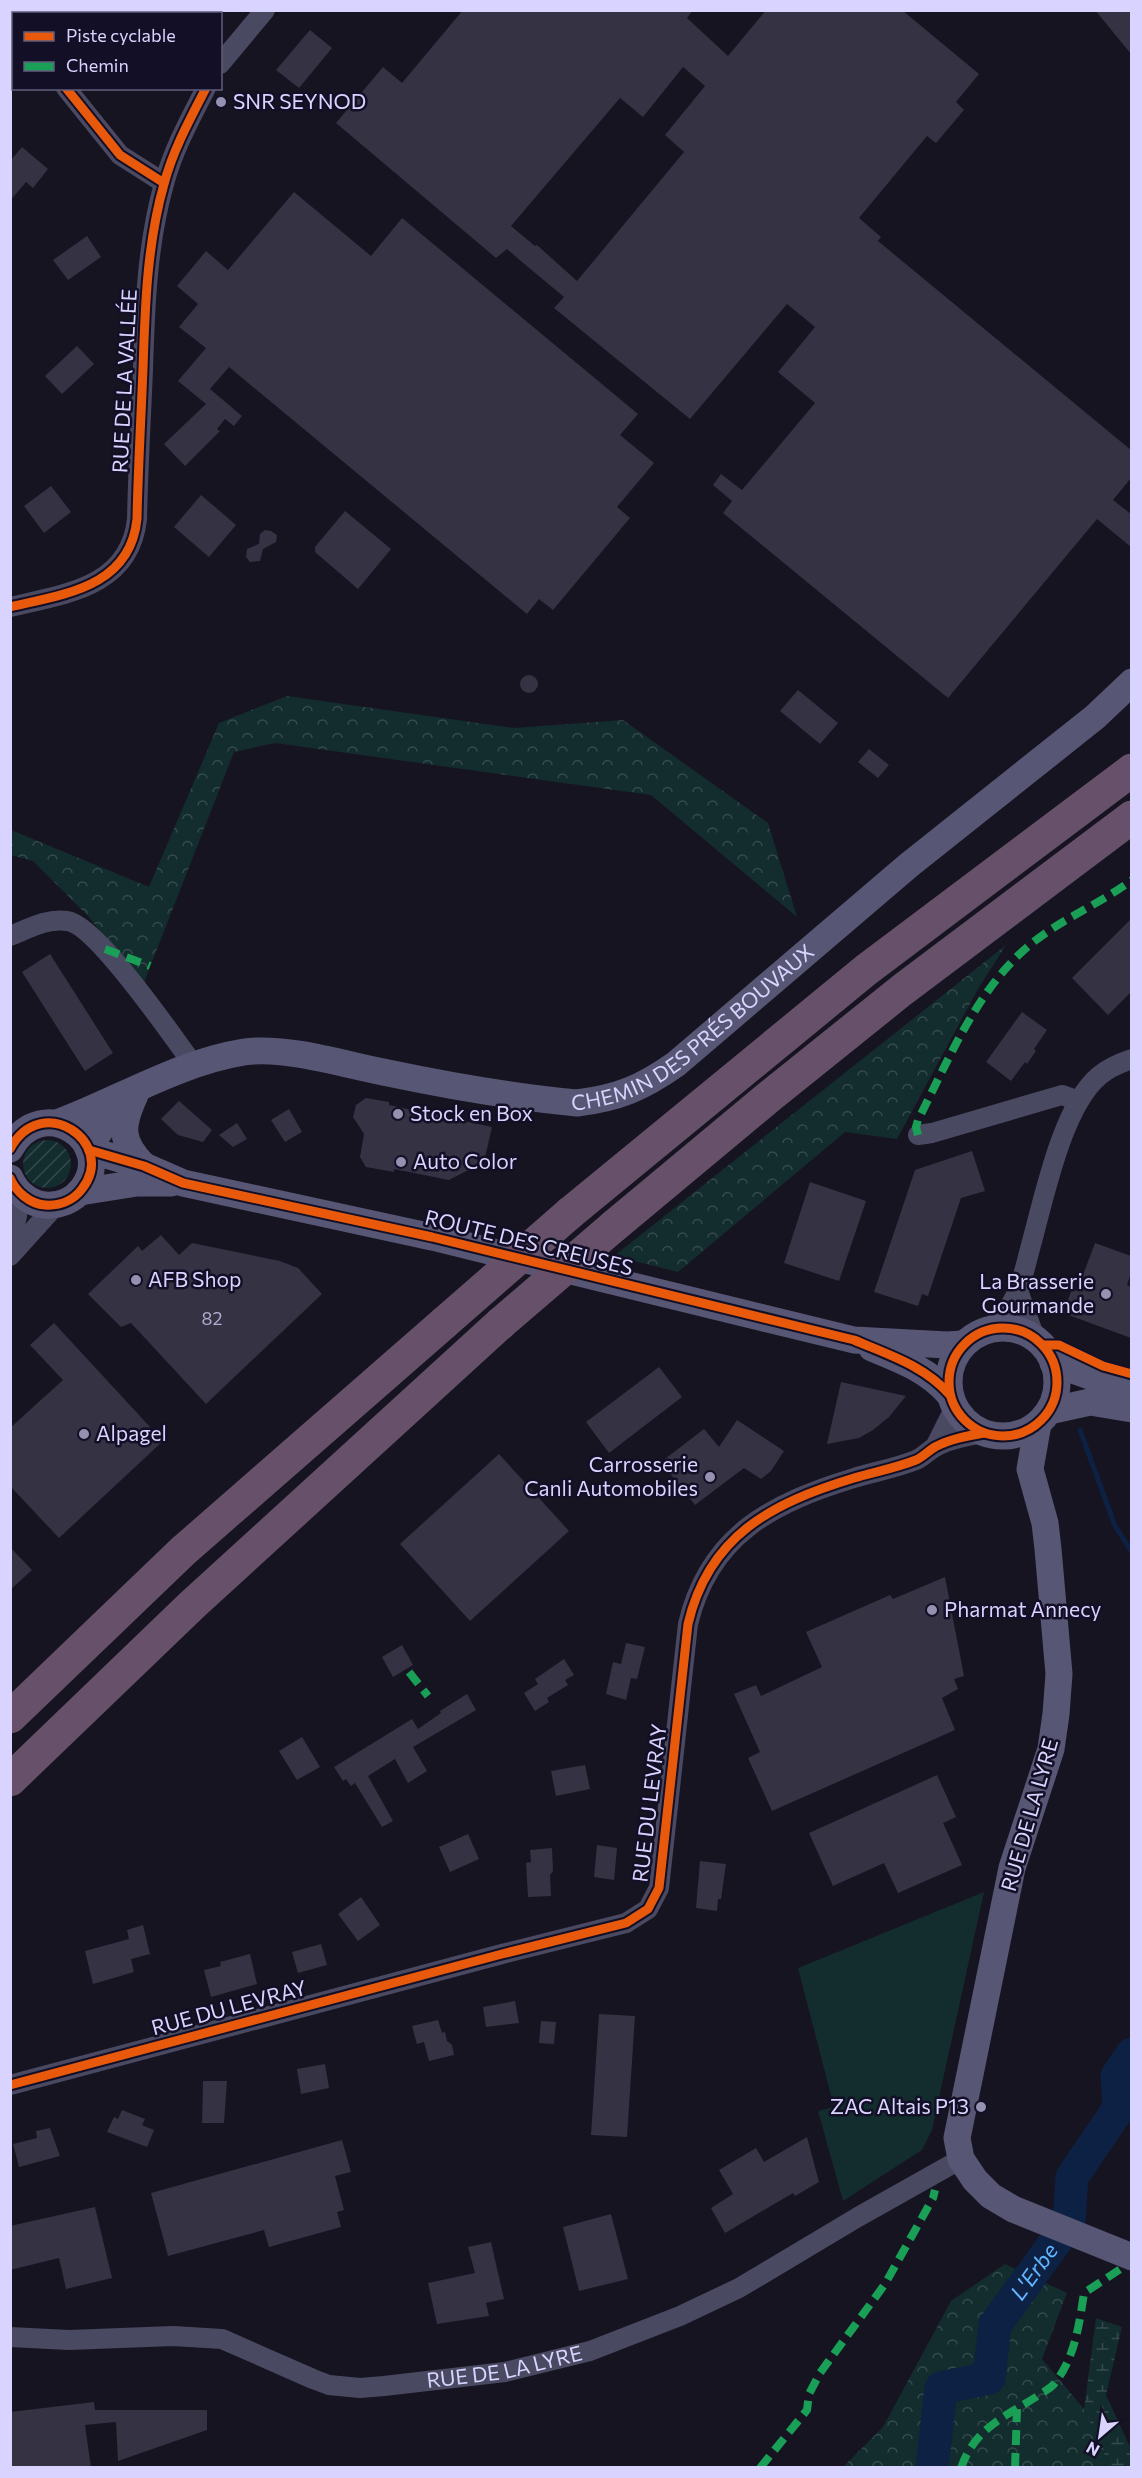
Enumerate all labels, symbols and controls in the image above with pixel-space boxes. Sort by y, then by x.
legend [12,12,222,90]
text: Piste cyclable [66,24,176,46]
text: Chemin [66,54,129,76]
place label: SNR SEYNOD [233,88,366,113]
marker: SNR SEYNOD [214,95,228,109]
street label: RUE DE LA VALLÉE [106,288,141,474]
street label: CHEMIN DES PRÉS BOUVAUX [570,938,818,1115]
place label: Stock en Box [410,1100,533,1125]
marker: Stock en Box [391,1107,405,1121]
place label: Auto Color [413,1148,517,1173]
marker: Auto Color [394,1155,408,1169]
street label: ROUTE DES CREUSES [423,1204,636,1280]
place label: AFB Shop [148,1266,241,1291]
place label: La Brasserie Gourmande [979,1268,1094,1317]
marker: AFB Shop [129,1273,143,1287]
marker: La Brasserie Gourmande [1099,1287,1113,1301]
house number: 82 [202,1307,222,1329]
place label: Alpagel [96,1420,167,1445]
marker: Alpagel [77,1427,91,1441]
place label: Carrosserie Canli Automobiles [524,1451,698,1500]
marker: Carrosserie Canli Automobiles [703,1470,717,1484]
place label: Pharmat Annecy [944,1596,1102,1621]
marker: Pharmat Annecy [925,1603,939,1617]
street label: RUE DU LEVRAY [626,1722,671,1884]
street label: RUE DE LA LYRE [995,1735,1062,1894]
street label: RUE DU LEVRAY [148,1974,309,2039]
place label: ZAC Altais P13 [830,2093,969,2118]
marker: ZAC Altais P13 [974,2100,988,2114]
water label: L'Erbe [1004,2237,1063,2305]
street label: RUE DE LA LYRE [425,2339,585,2392]
north arrow [1070,2406,1130,2466]
text: N [1083,2438,1102,2461]

